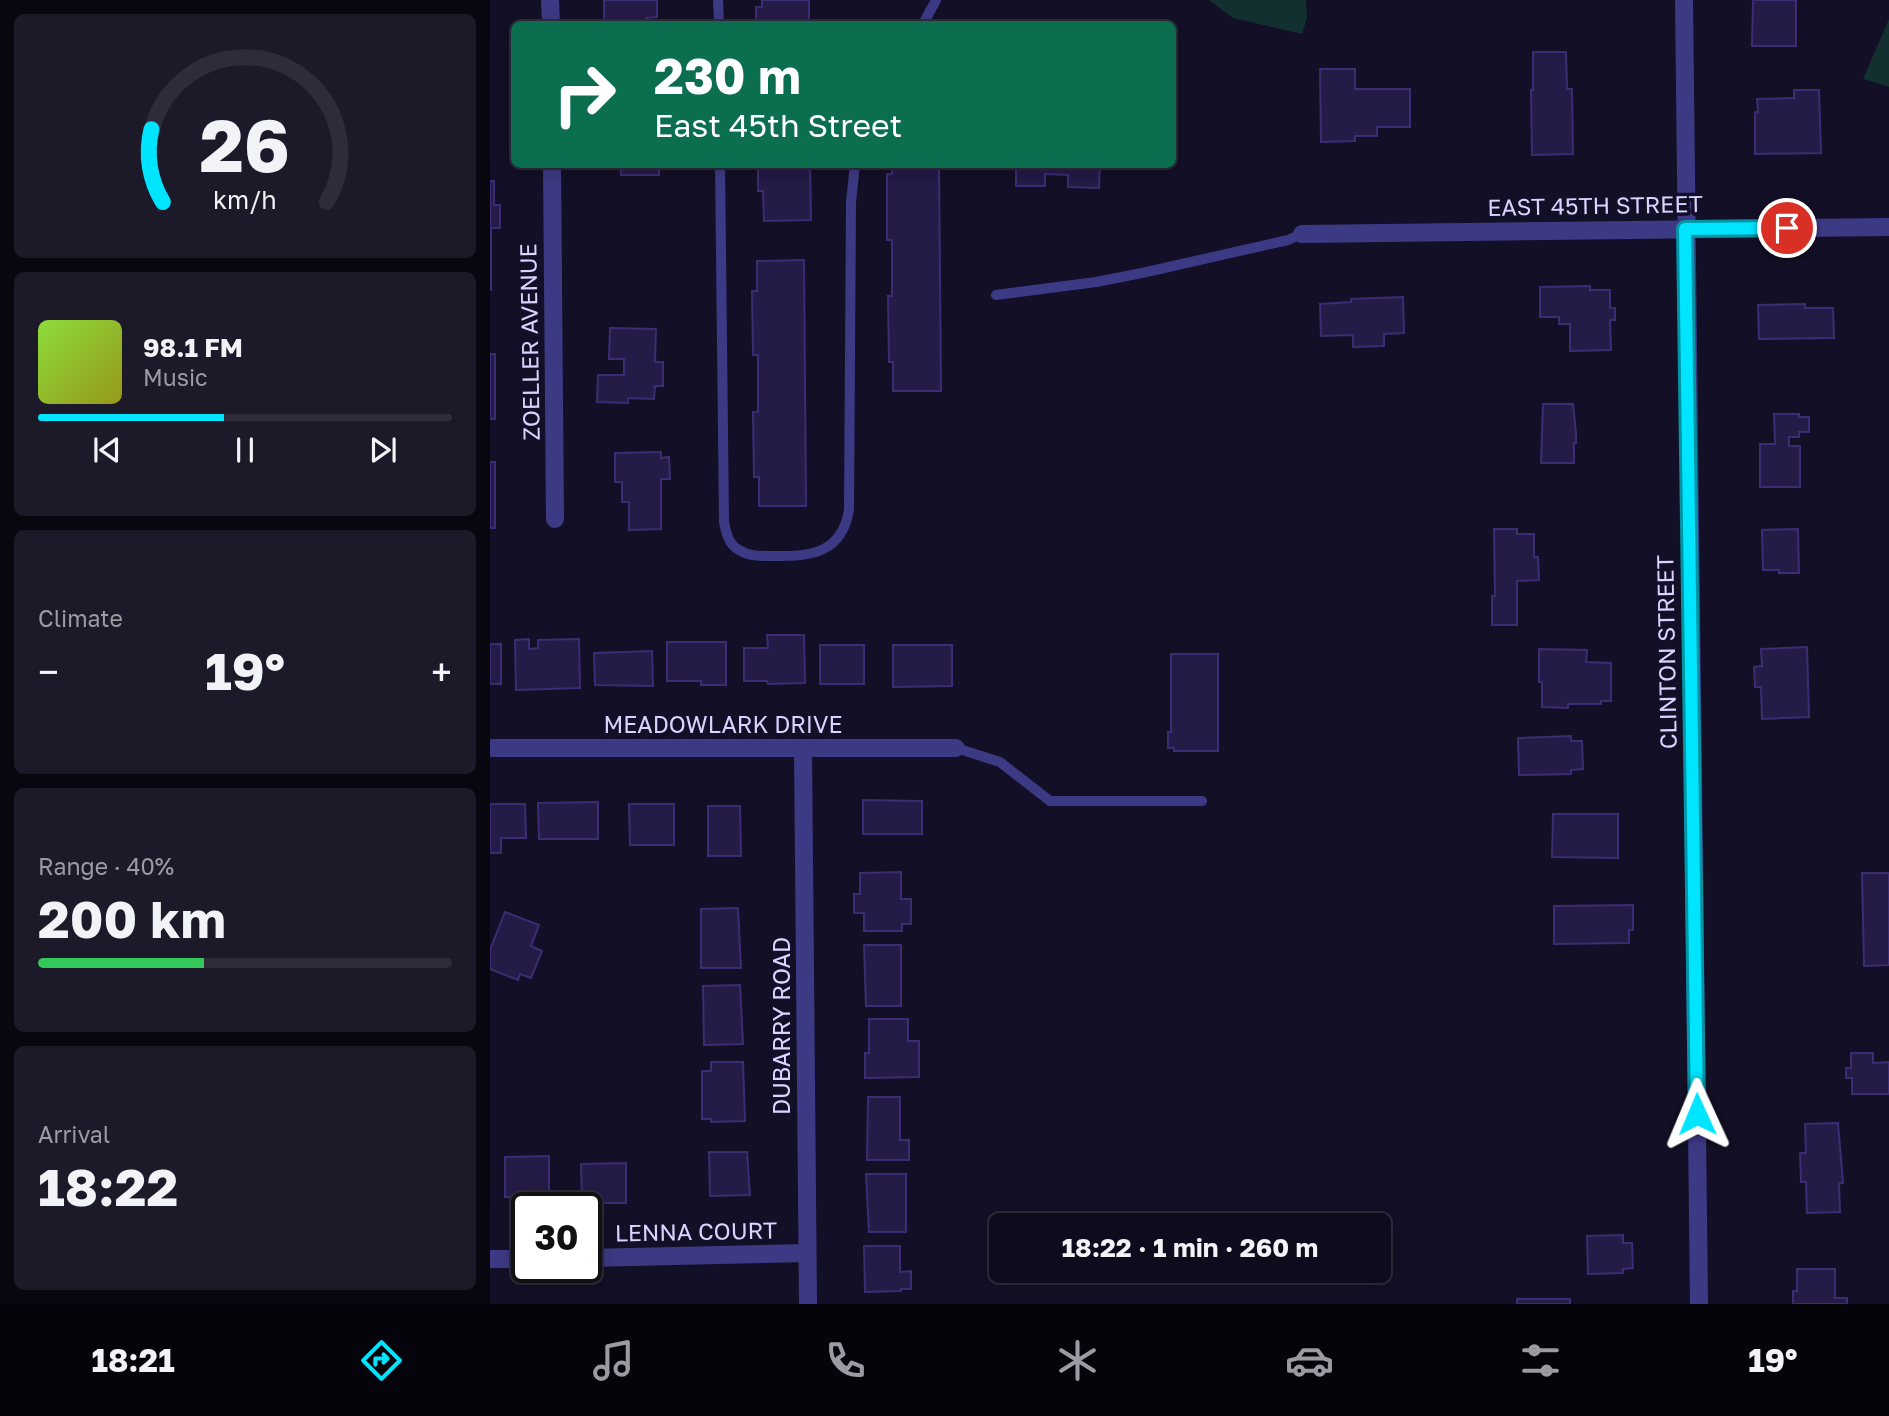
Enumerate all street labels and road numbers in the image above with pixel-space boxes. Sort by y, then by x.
street label: EAST 45TH STREET [1487,189,1703,221]
street label: ZOELLER AVENUE [513,243,545,441]
street label: CLINTON STREET [1650,555,1682,749]
street label: MEADOWLARK DRIVE [603,710,843,738]
street label: DUBARRY ROAD [767,937,795,1115]
street label: LENNA COURT [615,1216,777,1246]

